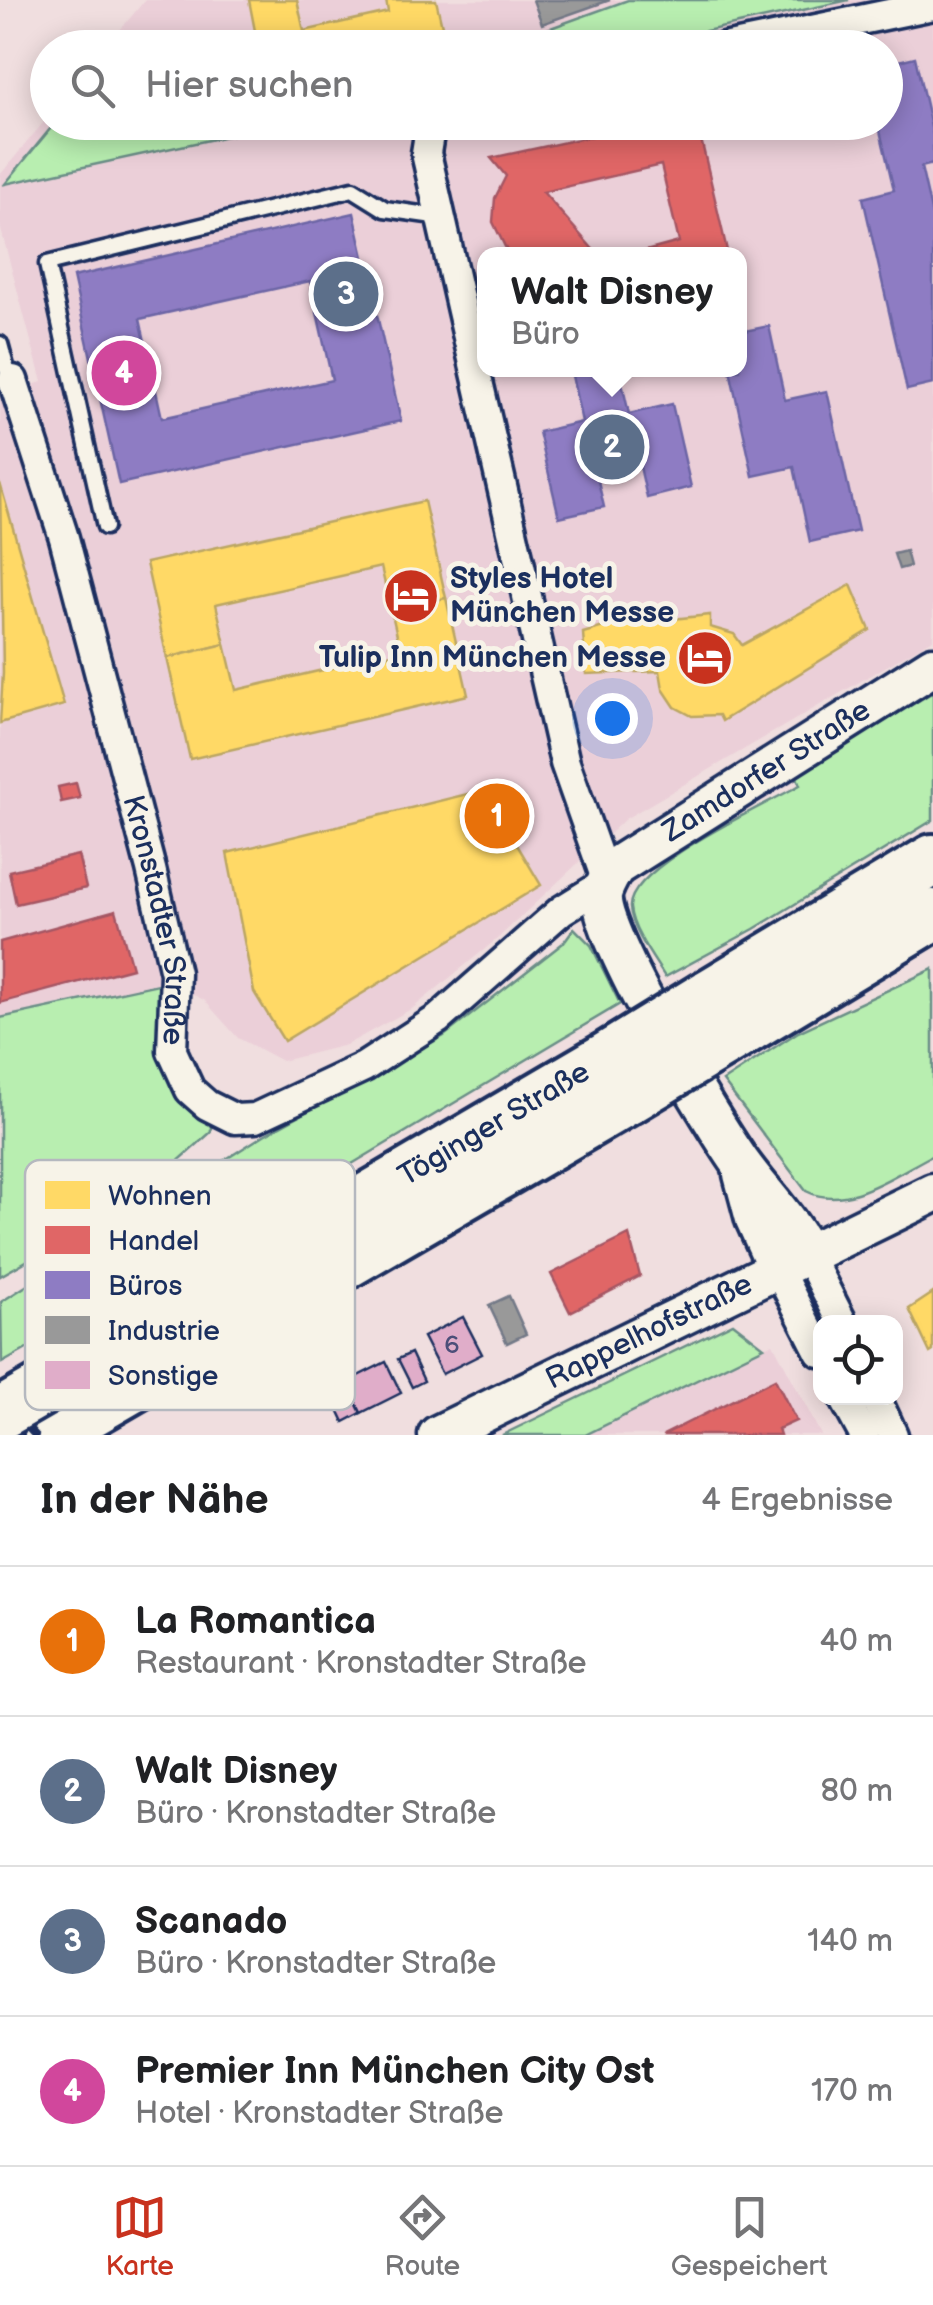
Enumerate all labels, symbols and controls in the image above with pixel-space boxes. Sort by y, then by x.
search box [30,30,903,140]
icon: search [65,58,120,113]
text: Hier suchen [145,63,353,108]
popup [477,247,747,377]
pin: 3 [314,256,378,332]
text: Walt Disney [511,270,713,315]
text: Büro [511,315,580,354]
pin: 4 [92,336,156,410]
pin: 2 [580,410,644,484]
place label: Styles Hotel München Messe [450,561,674,631]
hotel icon: Styles Hotel München Messe [381,566,441,626]
hotel icon: Tulip Inn München Messe [675,628,735,688]
place label: Tulip Inn München Messe [319,640,666,676]
street label: Zamdorfer Straße [655,692,877,851]
your location [587,693,638,744]
pin: 1 [464,778,530,854]
street label: Kronstadter Straße [114,791,193,1046]
street label: Töginger Straße [392,1054,596,1194]
legend [25,1160,355,1410]
text: Wohnen [108,1180,212,1213]
text: Handel [108,1225,199,1258]
street label: Rappelhofstraße [540,1266,758,1397]
text: Büros [108,1270,182,1303]
text: Industrie [108,1315,220,1348]
map controls [813,1315,903,1405]
button: locate [813,1315,903,1405]
house number: 6 [444,1330,460,1361]
text: Sonstige [108,1360,218,1393]
text: In der Nähe [40,1475,269,1526]
text: 4 Ergebnisse [701,1481,893,1520]
text: La Romantica [135,1599,376,1644]
text: 1 [66,1622,79,1661]
text: 40 m [820,1622,893,1661]
text: Restaurant · Kronstadter Straße [135,1644,587,1683]
text: Walt Disney [135,1749,337,1794]
text: 2 [63,1772,82,1811]
text: 80 m [820,1772,893,1811]
text: Büro · Kronstadter Straße [135,1794,496,1833]
text: Scanado [135,1899,288,1944]
text: 3 [63,1922,82,1961]
text: 140 m [807,1922,893,1961]
text: Büro · Kronstadter Straße [135,1944,496,1983]
text: Premier Inn München City Ost [135,2049,654,2094]
text: 4 [63,2072,82,2111]
text: 170 m [811,2072,893,2111]
text: Hotel · Kronstadter Straße [135,2094,503,2133]
tab: Karte [105,2190,174,2283]
tab: Route [385,2190,460,2283]
tab: Gespeichert [671,2190,828,2283]

